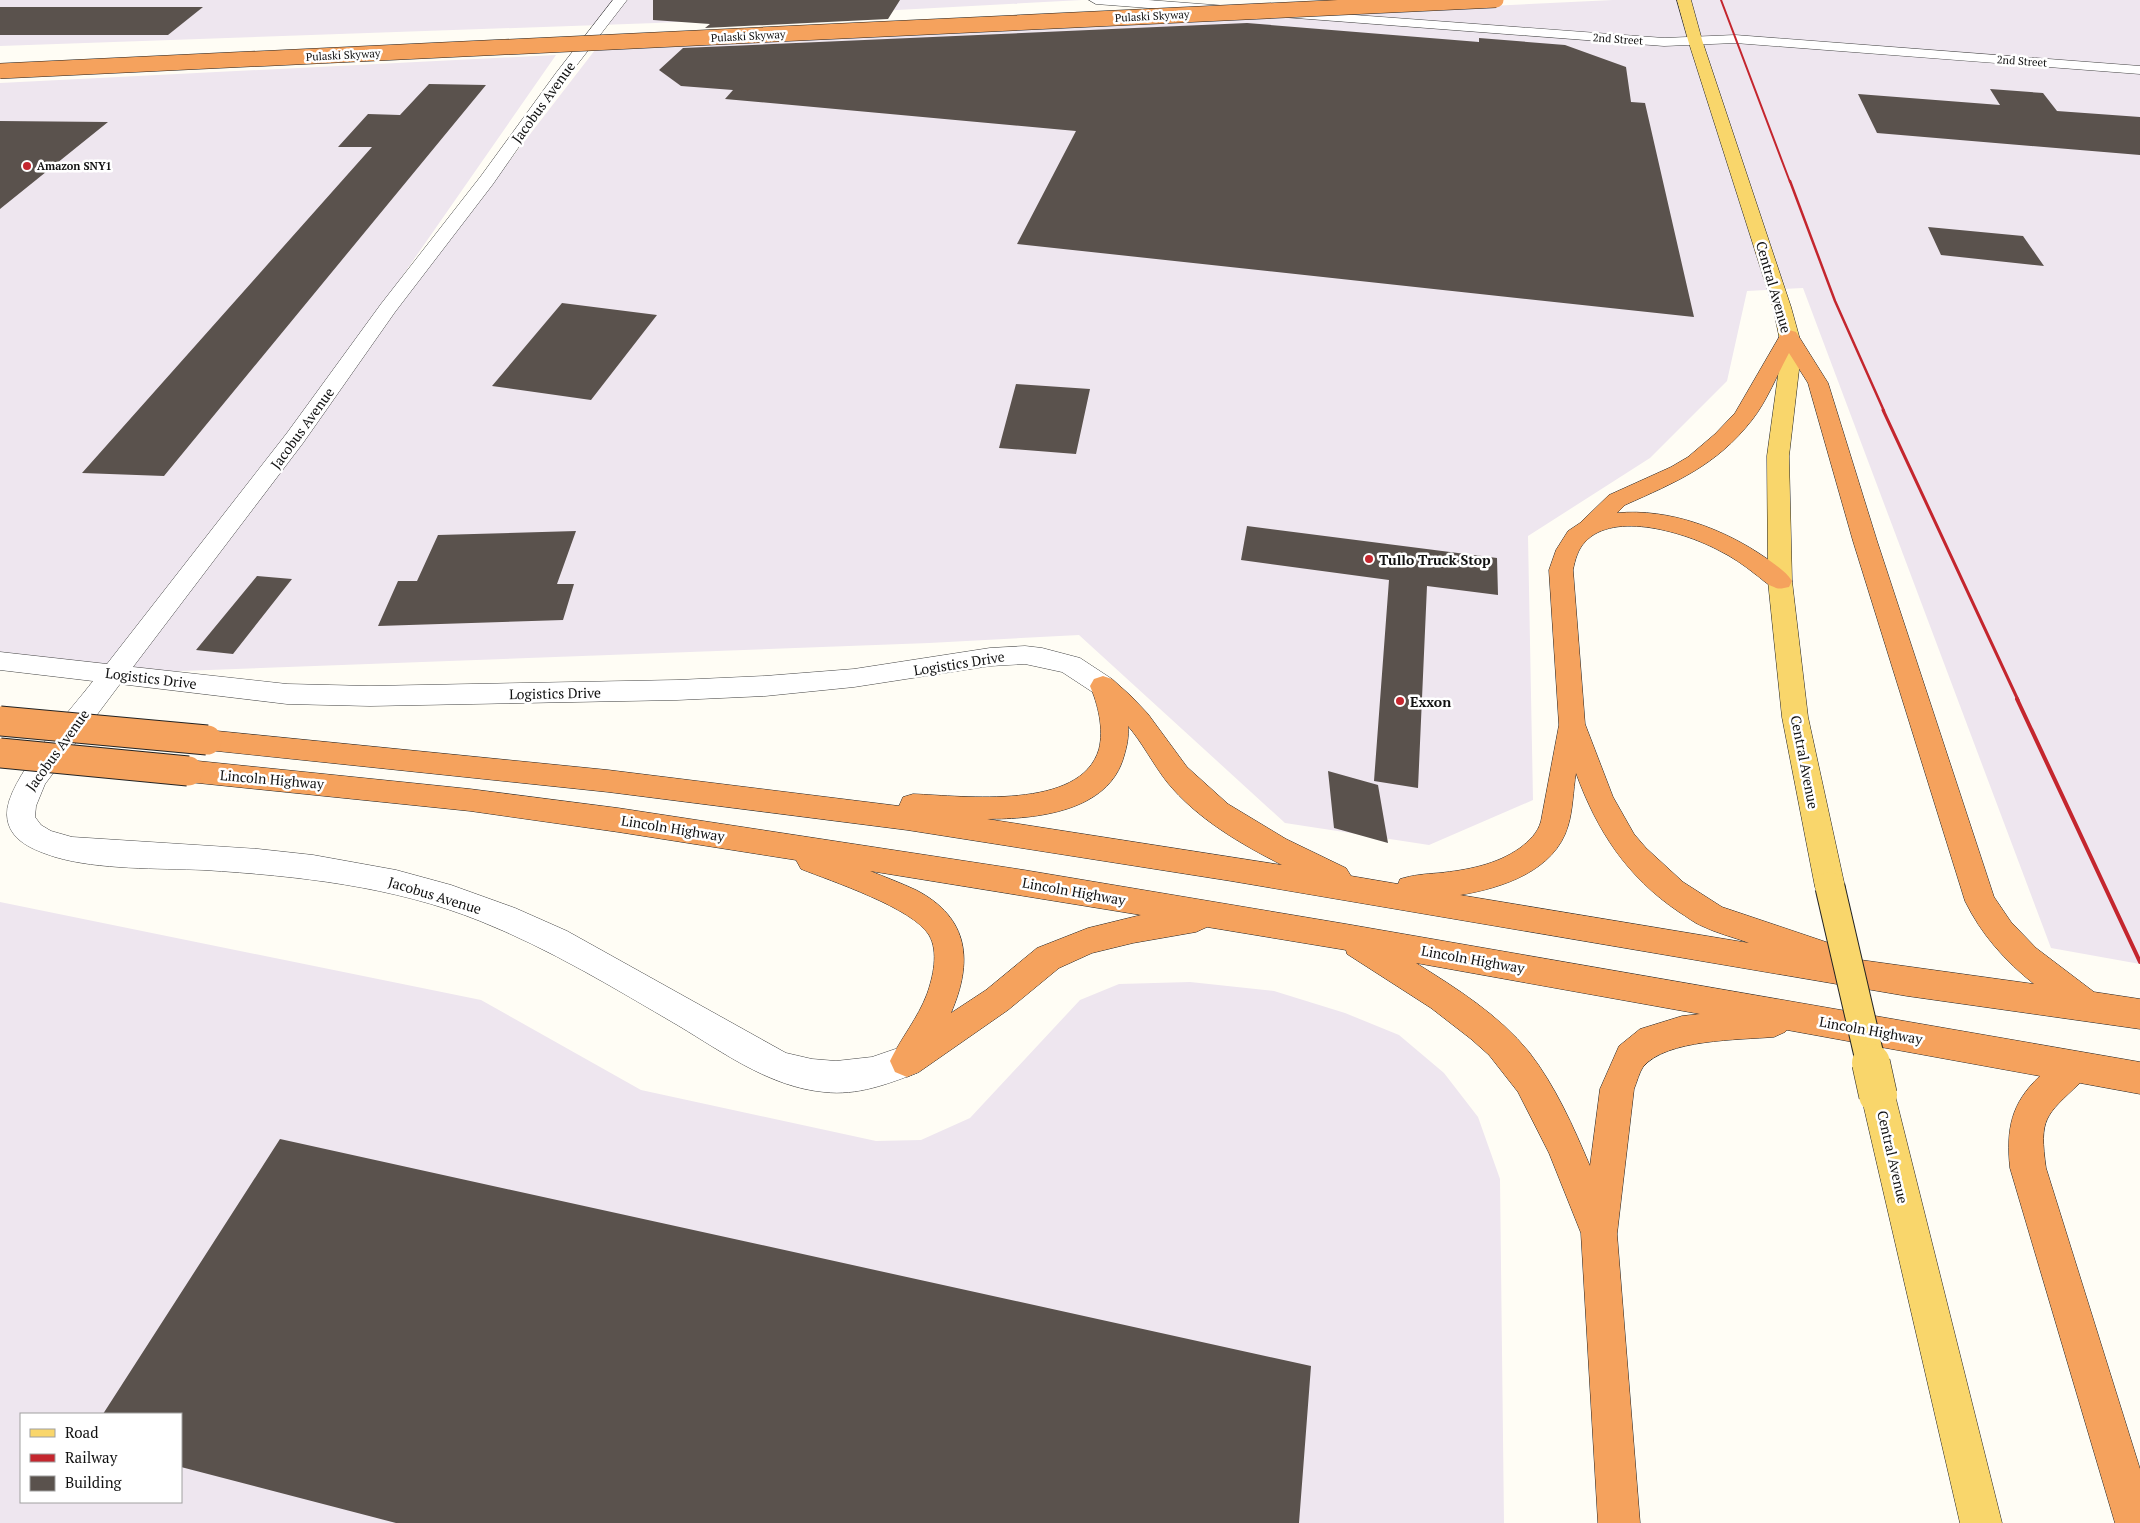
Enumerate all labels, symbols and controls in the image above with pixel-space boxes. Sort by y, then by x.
street label: Pulaski Skyway [1114,7,1190,25]
street label: Pulaski Skyway [710,27,786,45]
street label: 2nd Street [1592,30,1644,48]
street label: Pulaski Skyway [305,46,381,64]
street label: 2nd Street [1996,52,2048,70]
street label: Jacobus Avenue [507,57,579,147]
place label: Amazon SNY1 [37,159,112,173]
marker: Amazon SNY1 [21,160,33,172]
street label: Central Avenue [1752,239,1796,335]
street label: Jacobus Avenue [266,383,338,473]
place label: Tullo Truck Stop [1379,550,1491,569]
marker: Tullo Truck Stop [1363,553,1375,565]
street label: Logistics Drive [912,646,1006,680]
street label: Logistics Drive [104,663,198,693]
street label: Logistics Drive [509,683,601,703]
place label: Exxon [1410,692,1451,711]
marker: Exxon [1394,695,1406,707]
street label: Jacobus Avenue [21,705,93,795]
street label: Central Avenue [1787,714,1823,810]
street label: Lincoln Highway [219,765,326,793]
street label: Lincoln Highway [620,810,727,846]
street label: Jacobus Avenue [386,872,484,918]
street label: Lincoln Highway [1021,873,1128,910]
street label: Lincoln Highway [1420,941,1527,978]
street label: Lincoln Highway [1818,1012,1925,1049]
street label: Central Avenue [1873,1109,1913,1205]
legend [20,1413,182,1503]
text: Road [65,1422,98,1442]
text: Railway [65,1447,118,1467]
text: Building [65,1472,123,1492]

